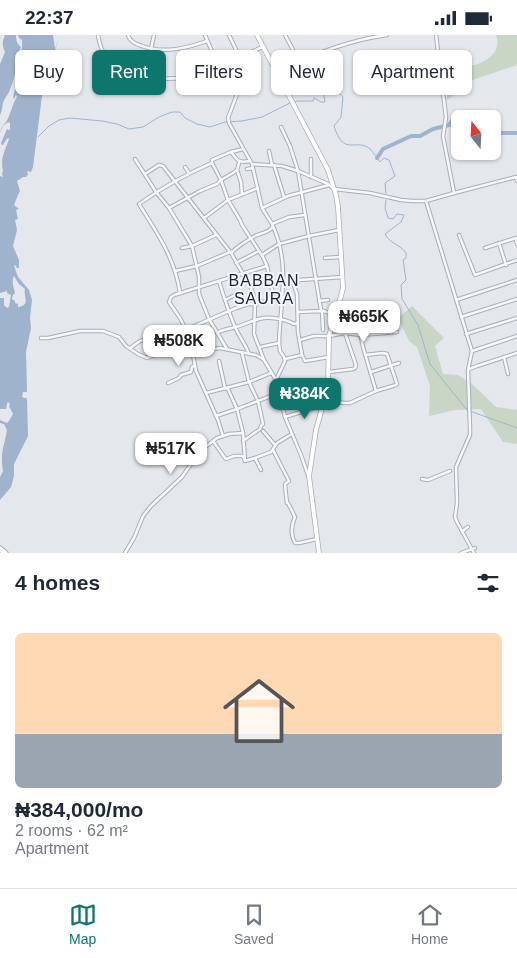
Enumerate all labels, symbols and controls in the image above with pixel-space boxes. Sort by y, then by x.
text: 22:37 [25,7,74,28]
chip: Buy [15,50,82,95]
chip: Rent [92,50,166,95]
chip: Filters [176,50,261,95]
chip: New [271,50,343,95]
chip: Apartment [353,50,472,95]
north arrow [451,110,501,160]
map controls [451,110,501,160]
district label: BABBAN SAURA [229,272,299,307]
pin: ₦665K [329,301,399,343]
text: ₦665K [339,308,389,325]
pin: ₦508K [144,325,214,367]
text: ₦508K [154,332,204,349]
pin: ₦384K [270,377,340,420]
text: ₦384K [280,385,330,402]
pin: ₦517K [136,433,206,475]
text: ₦517K [146,440,196,457]
icon: filters [474,569,502,597]
text: 4 homes [15,571,100,594]
icon: home [214,666,304,756]
text: ₦384,000/mo [15,798,143,821]
text: 2 rooms · 62 m² [15,822,128,839]
text: Apartment [15,840,89,857]
tab: Map [69,901,97,947]
tab: Saved [234,901,274,947]
tab: Home [411,901,448,947]

